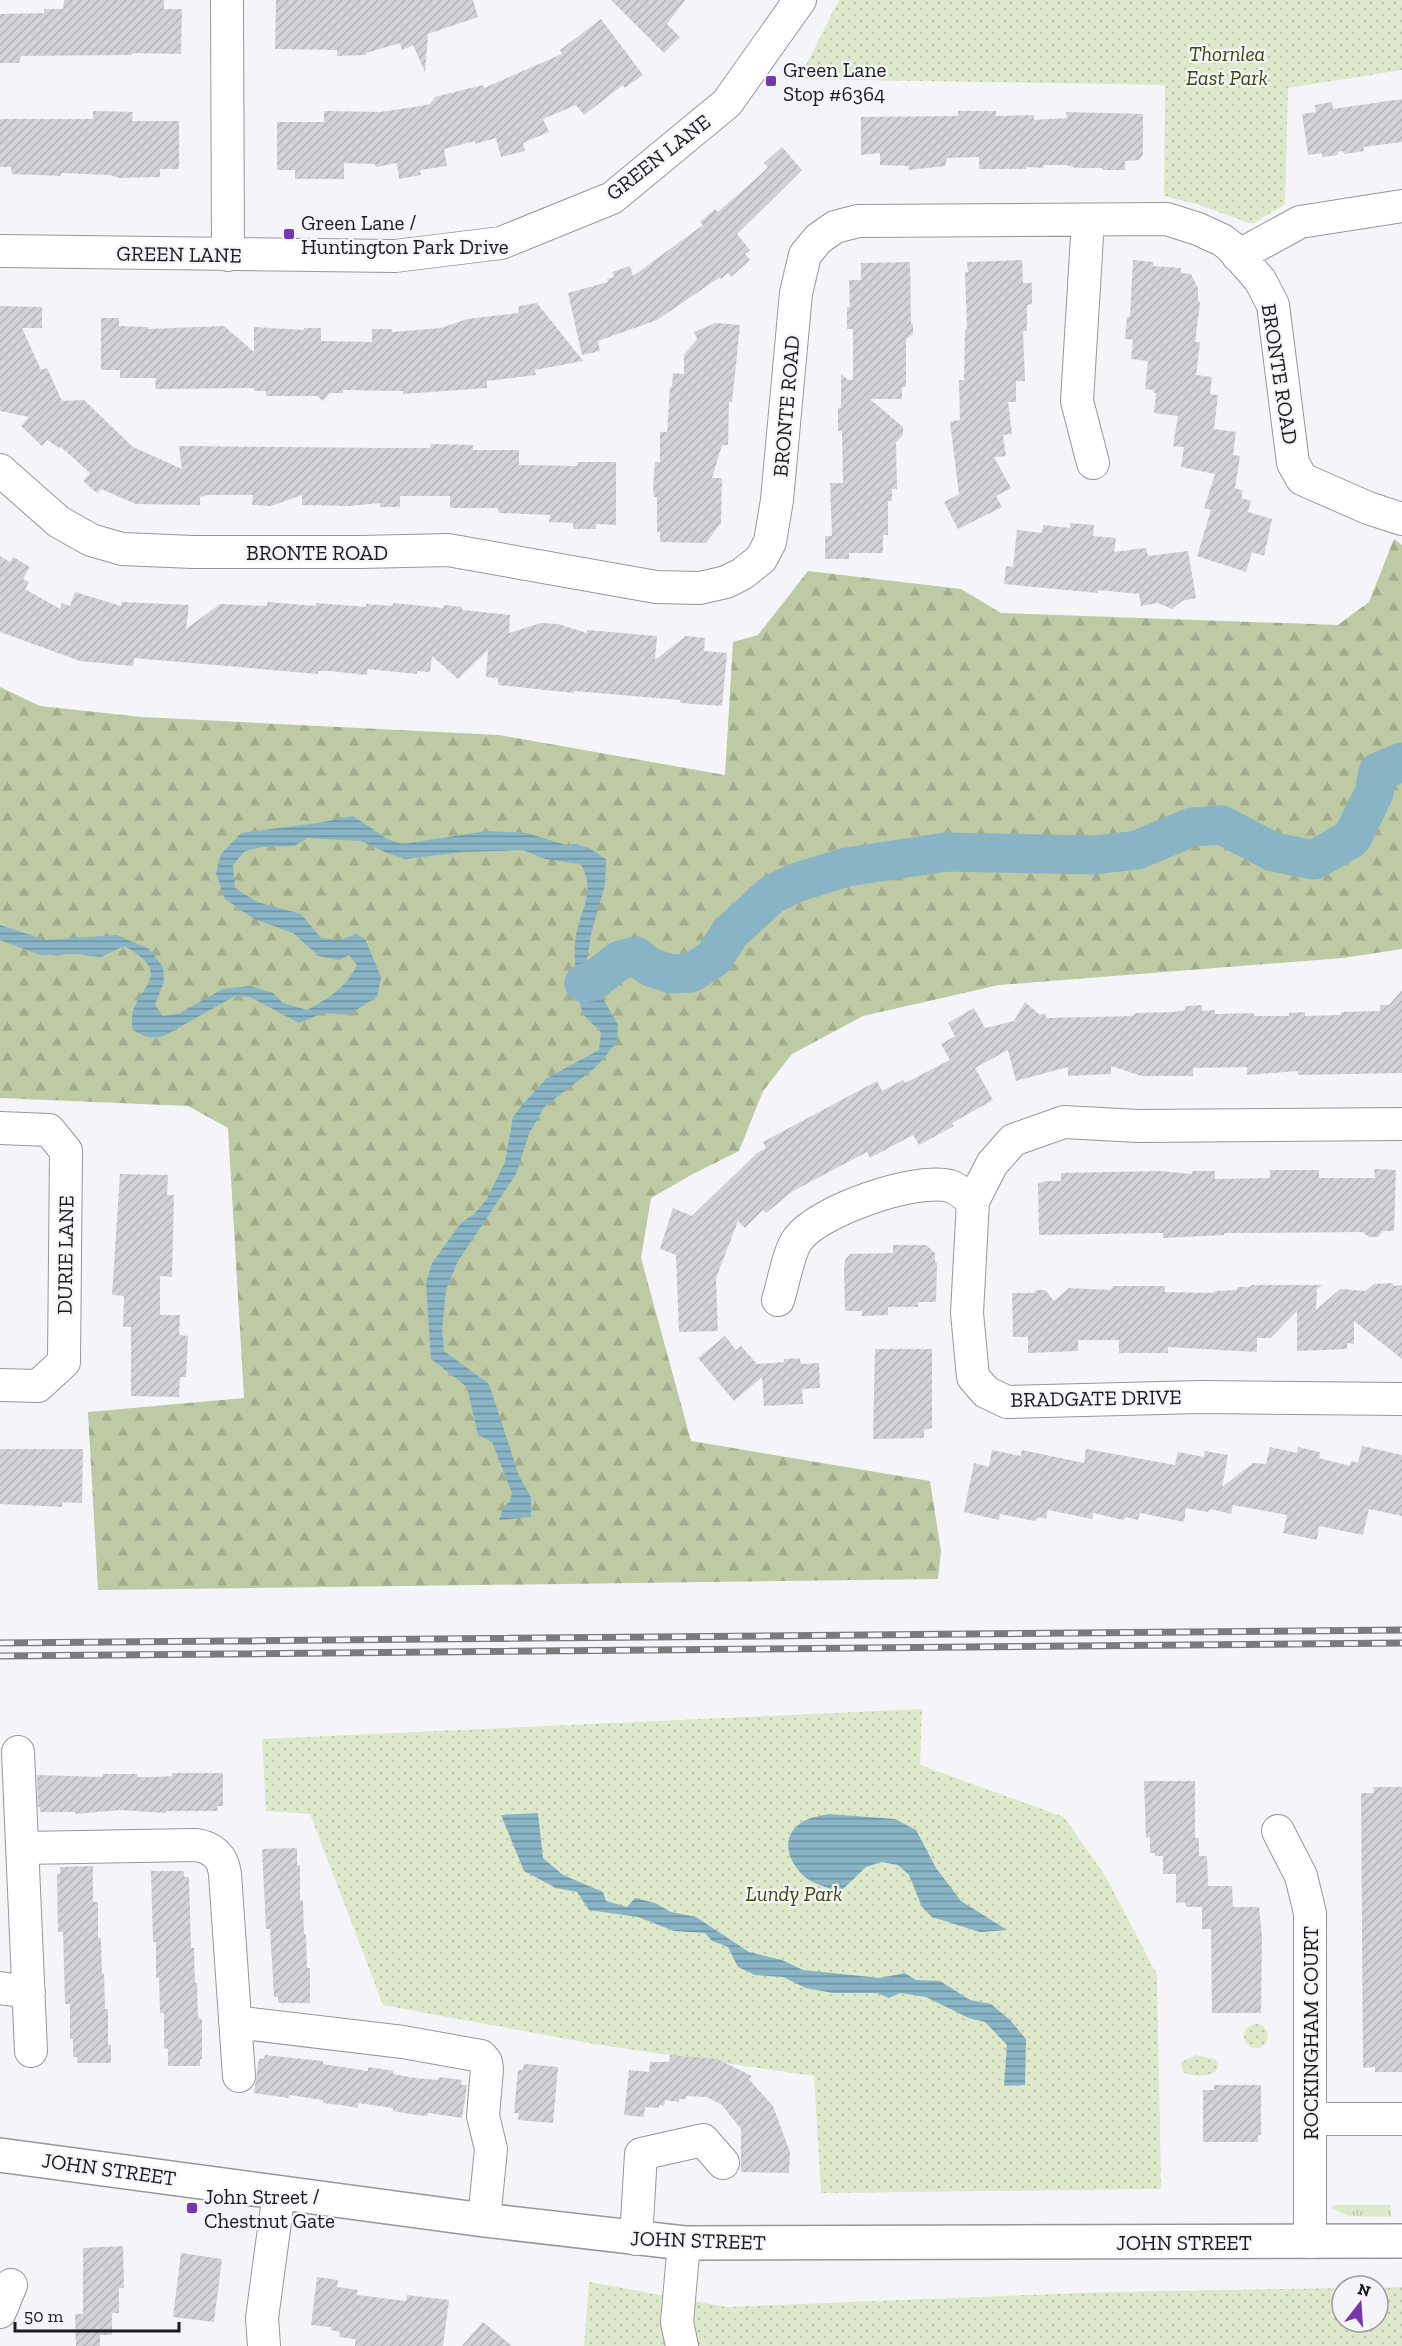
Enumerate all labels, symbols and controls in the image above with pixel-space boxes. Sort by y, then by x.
park label: Thornlea East Park [1186,41,1268,90]
place label: Green Lane Stop #6364 [783,57,886,106]
marker: Green Lane Stop #6364 [764,74,778,88]
street label: GREEN LANE [601,109,715,205]
place label: Green Lane / Huntington Park Drive [301,210,509,259]
marker: Green Lane / Huntington Park Drive [282,227,296,241]
street label: GREEN LANE [116,240,242,268]
street label: BRONTE ROAD [1257,302,1303,446]
street label: BRONTE ROAD [767,334,805,478]
street label: BRONTE ROAD [246,540,388,565]
street label: DURIE LANE [51,1195,79,1315]
street label: BRADGATE DRIVE [1010,1384,1182,1412]
park label: Lundy Park [746,1881,842,1906]
street label: ROCKINGHAM COURT [1298,1926,1323,2140]
street label: JOHN STREET [40,2147,178,2191]
place label: John Street / Chestnut Gate [204,2184,335,2233]
marker: John Street / Chestnut Gate [185,2201,199,2215]
street label: JOHN STREET [630,2225,766,2255]
street label: JOHN STREET [1116,2230,1252,2255]
north arrow [1330,2274,1390,2334]
text: N [1356,2279,1373,2301]
scale bar [15,2295,178,2333]
text: 50 m [24,2305,64,2327]

